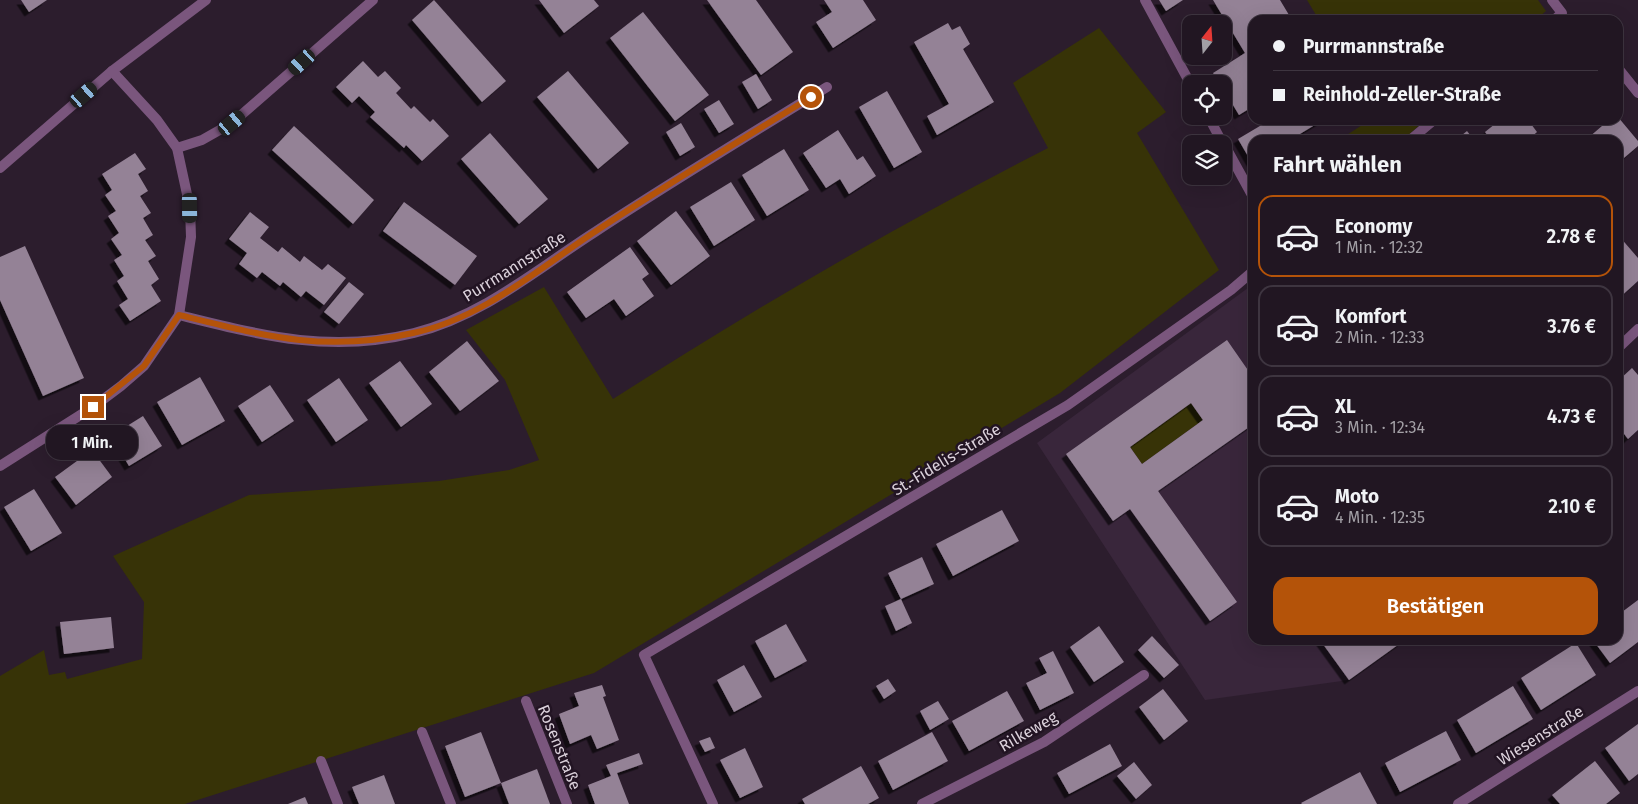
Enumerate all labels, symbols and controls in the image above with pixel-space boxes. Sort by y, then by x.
north arrow [1182,15,1232,65]
map controls [1182,15,1232,185]
text: Purrmannstraße [1303,35,1444,58]
car [285,46,318,78]
button: locate [1182,75,1232,125]
car [67,79,100,111]
text: Reinhold-Zeller-Straße [1303,83,1501,106]
route start [800,86,822,108]
car [215,108,248,138]
button: layers [1182,135,1232,185]
text: Fahrt wählen [1273,151,1402,178]
car [182,193,197,223]
icon: car [1275,214,1320,259]
text: Economy [1335,215,1412,238]
text: 2.78 € [1547,225,1596,248]
street label: Purrmannstraße [459,227,569,306]
text: 1 Min. · 12:32 [1335,238,1423,257]
icon: car [1275,304,1320,349]
text: Komfort [1335,305,1406,328]
text: 3.76 € [1547,315,1596,338]
text: 2 Min. · 12:33 [1335,328,1424,347]
icon: car [1275,394,1320,439]
text: XL [1335,395,1356,418]
route end [82,396,104,418]
text: 4.73 € [1547,405,1596,428]
text: 3 Min. · 12:34 [1335,418,1425,437]
street label: St.-Fidelis-Straße [888,419,1004,499]
callout: 1 Min. [47,424,139,460]
text: 1 Min. [71,433,113,452]
icon: car [1275,484,1320,529]
text: Moto [1335,485,1379,508]
text: 2.10 € [1548,495,1596,518]
text: 4 Min. · 12:35 [1335,508,1425,527]
button: Bestätigen [1273,577,1598,635]
street label: Wiesenstraße [1494,701,1587,769]
street label: Rosenstraße [534,702,585,793]
street label: Rilkeweg [996,707,1061,756]

